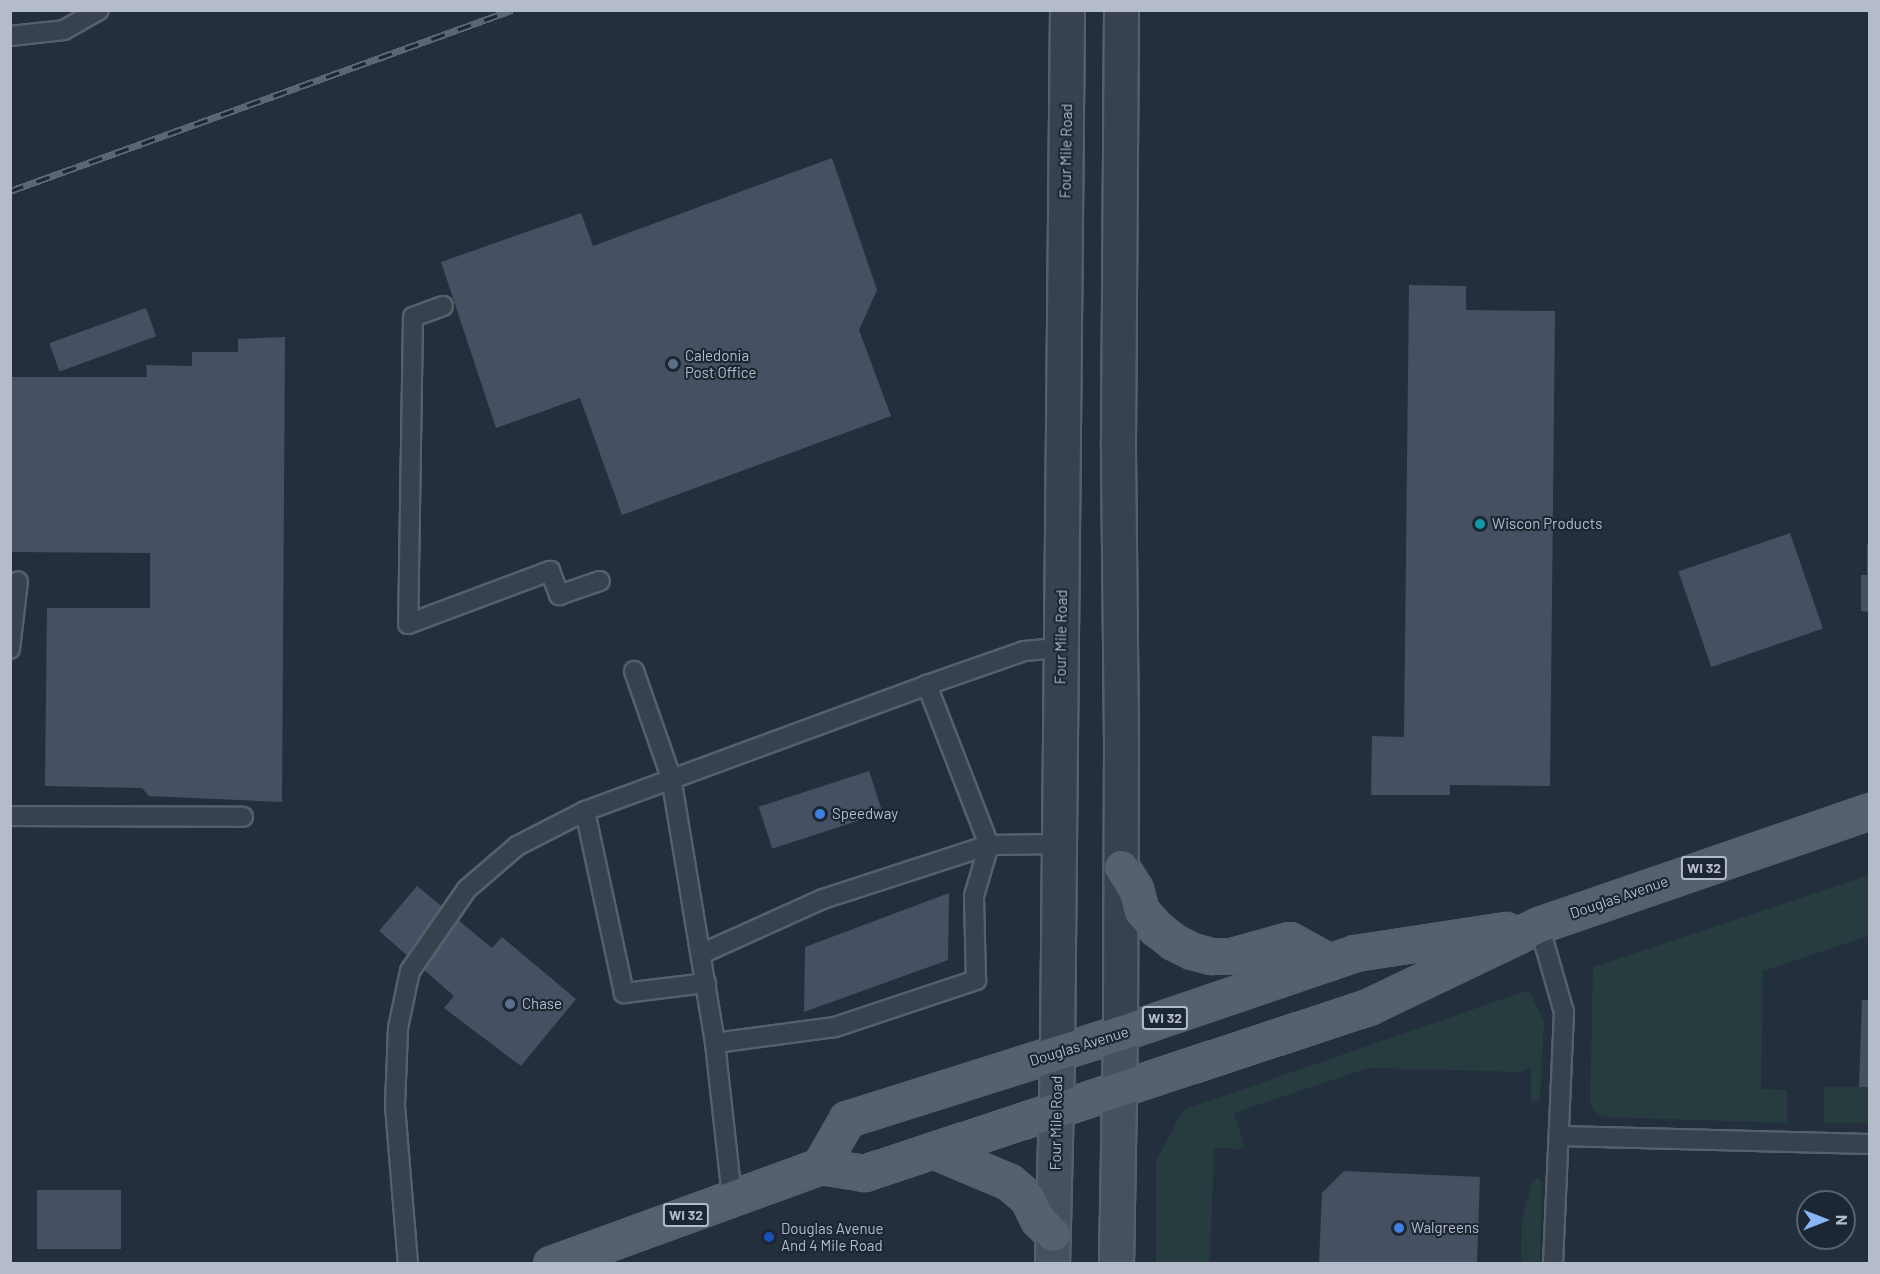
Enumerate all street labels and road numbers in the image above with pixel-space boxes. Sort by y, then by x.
street label: Four Mile Road [1056,103,1076,199]
street label: Four Mile Road [1051,589,1071,685]
road number: WI 32 [1680,857,1728,879]
street label: Douglas Avenue [1568,872,1670,922]
road number: WI 32 [1141,1007,1189,1029]
street label: Douglas Avenue [1027,1022,1131,1070]
street label: Four Mile Road [1046,1075,1066,1171]
road number: WI 32 [662,1204,710,1226]

